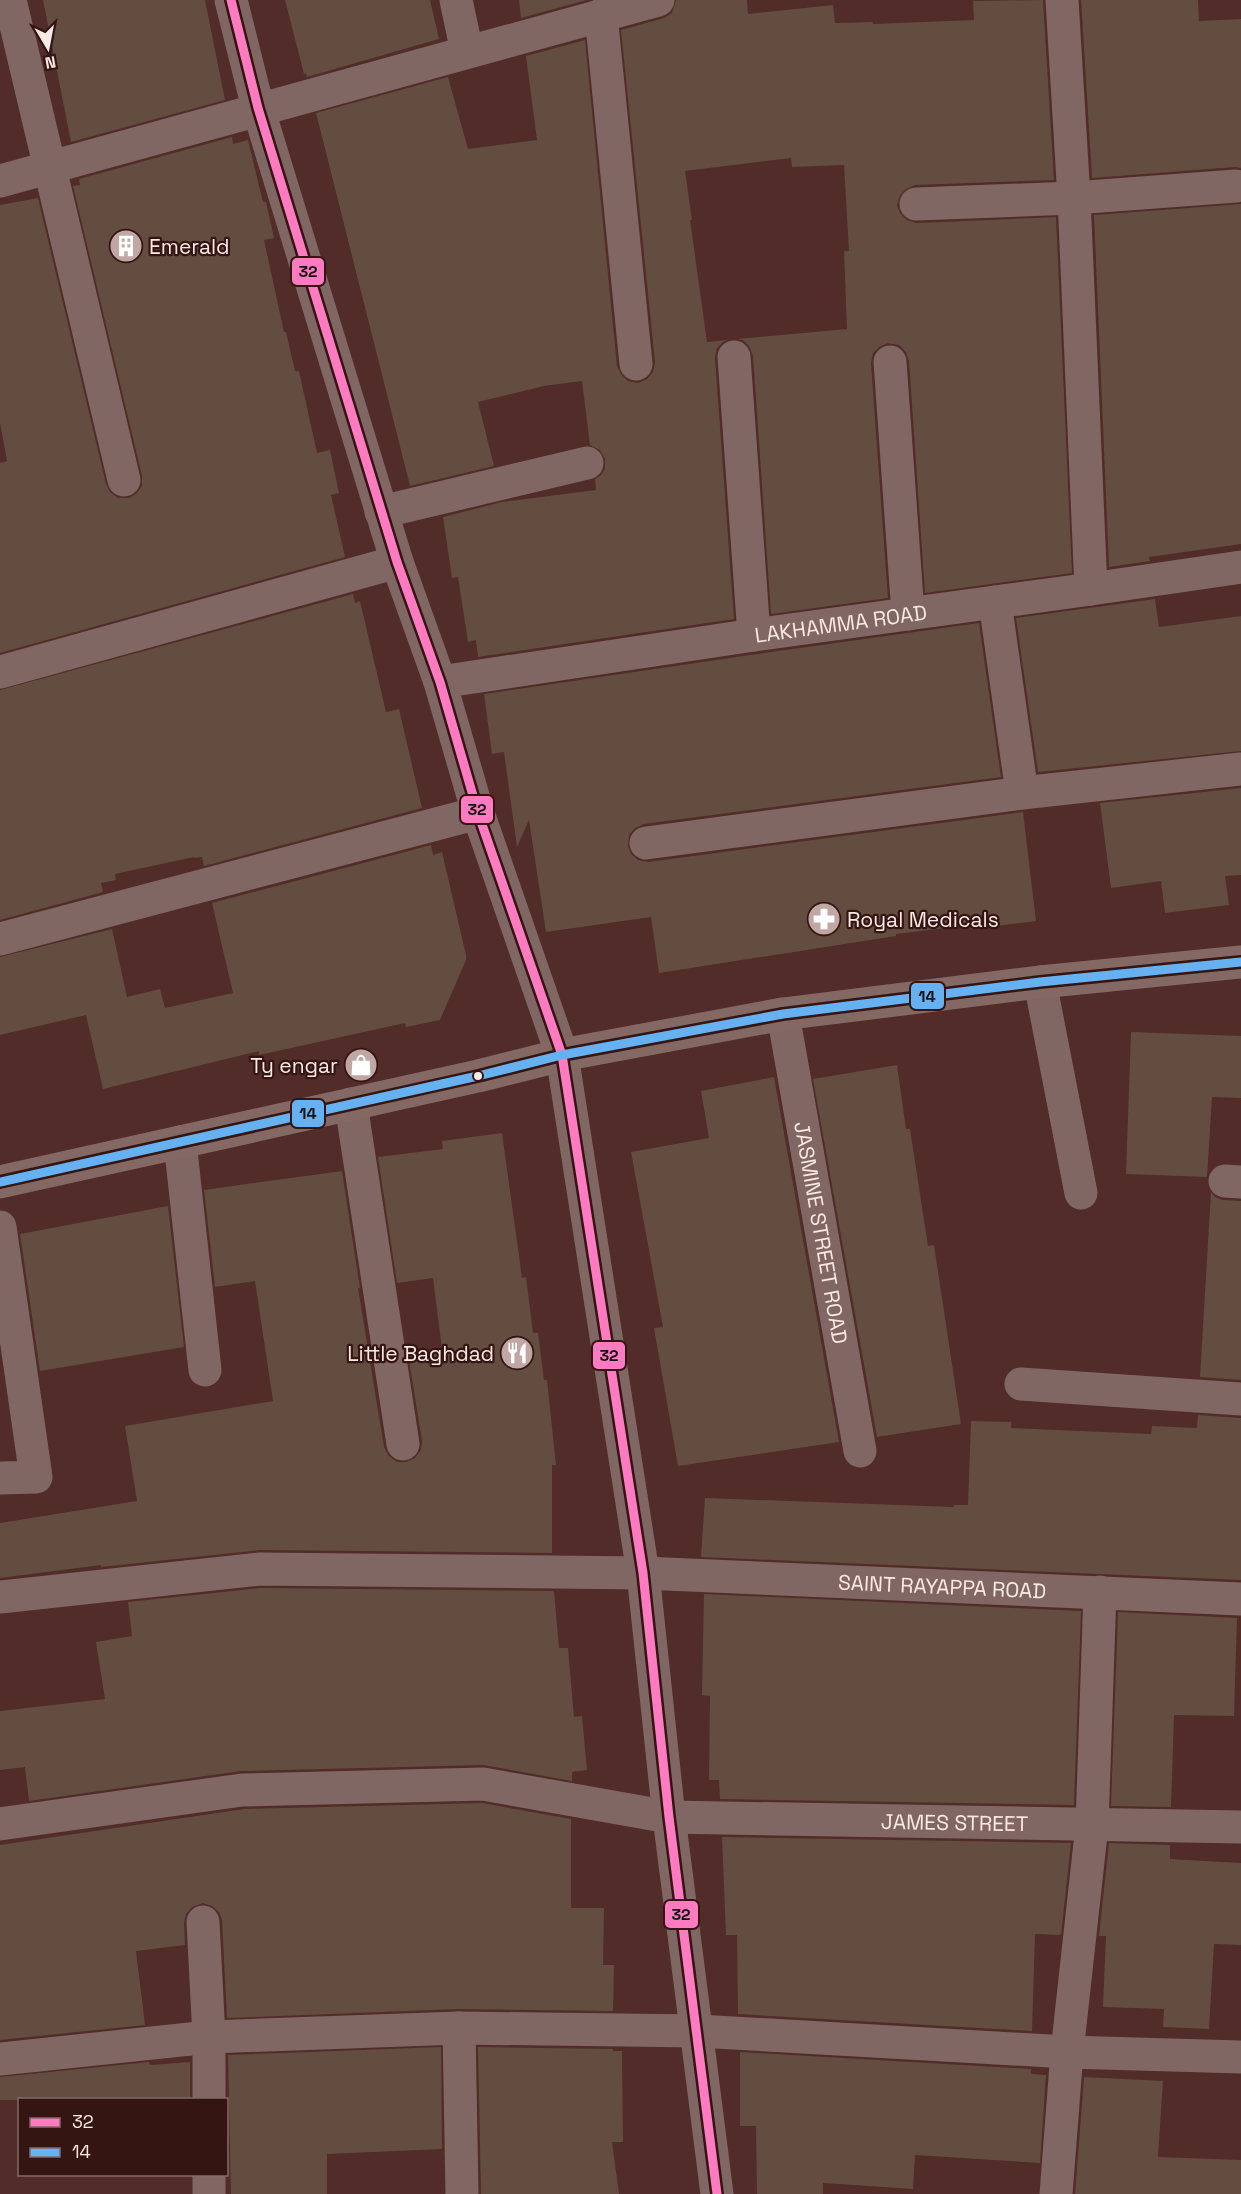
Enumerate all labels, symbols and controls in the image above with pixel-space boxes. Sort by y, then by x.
north arrow [18,18,78,78]
text: N [43,51,58,74]
building icon: Emerald [108,228,144,264]
place label: Emerald [149,233,230,260]
line badge: 32 [291,257,325,286]
text: 32 [298,261,318,282]
street label: LAKHAMMA ROAD [753,598,928,648]
line badge: 32 [460,795,494,824]
text: 32 [467,799,487,820]
pharmacy icon: Royal Medicals [806,901,842,937]
place label: Royal Medicals [847,906,999,933]
line badge: 14 [910,982,945,1010]
text: 14 [918,986,936,1007]
shop icon: Ty engar [343,1047,379,1083]
place label: Ty engar [250,1052,338,1079]
unlabelled marker [472,1070,484,1082]
line badge: 14 [291,1099,325,1128]
text: 14 [299,1103,317,1124]
street label: JASMINE STREET ROAD [789,1119,854,1346]
restaurant icon: Little Baghdad [499,1335,535,1371]
place label: Little Baghdad [347,1340,494,1367]
line badge: 32 [592,1341,626,1370]
text: 32 [599,1345,619,1366]
street label: SAINT RAYAPPA ROAD [837,1568,1047,1604]
street label: JAMES STREET [881,1807,1028,1837]
line badge: 32 [664,1900,699,1929]
text: 32 [671,1904,691,1925]
legend [18,2098,228,2176]
text: 32 [72,2110,94,2133]
text: 14 [72,2140,91,2163]

